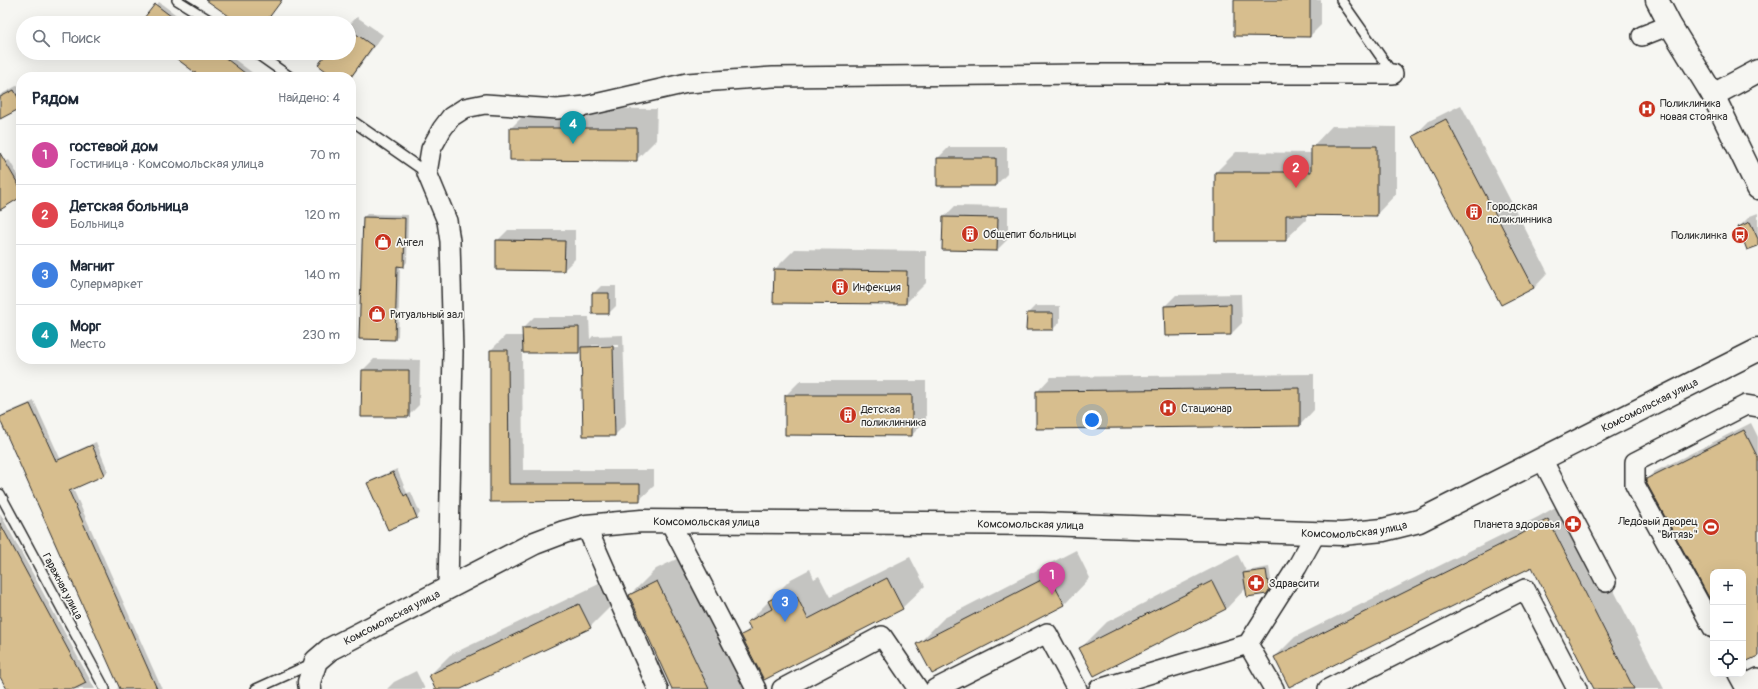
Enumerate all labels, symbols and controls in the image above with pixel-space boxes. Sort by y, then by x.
search box [16,16,356,60]
icon: search [30,27,52,49]
text: Поиск [62,29,101,48]
text: Рядом [32,88,79,109]
text: Найдено: 4 [278,90,340,106]
place label: Поликлиника новая стоянка [1660,97,1728,123]
hospital icon: Поликлиника новая стоянка [1637,99,1657,119]
pin: 4 [560,111,586,144]
text: гостевой дом [70,137,158,156]
text: 1 [42,147,48,163]
text: 70 m [310,147,340,163]
pin: 2 [1283,155,1309,188]
text: Гостиница · Комсомольская улица [70,156,264,172]
text: Детская больница [70,197,189,216]
place label: Городская поликлинника [1487,200,1552,226]
building icon: Городская поликлинника [1464,202,1484,222]
text: 2 [41,207,49,223]
text: 120 m [304,207,340,223]
text: Больница [70,216,124,232]
building icon: Общепит больницы [960,224,980,244]
bus stop icon: Поликлинка [1730,225,1750,245]
place label: Общепит больницы [983,228,1076,241]
place label: Поликлинка [1671,229,1727,242]
shop icon: Ангел [373,232,393,252]
place label: Ангел [396,236,424,249]
text: Магнит [70,257,115,276]
text: 3 [41,267,49,283]
text: 140 m [304,267,340,283]
text: Супермаркет [70,276,143,292]
building icon: Инфекция [830,277,850,297]
place label: Инфекция [853,281,901,294]
shop icon: Ритуальный зал [367,304,387,324]
place label: Ритуальный зал [390,308,463,321]
text: Морг [70,317,101,336]
text: 4 [41,327,49,343]
text: 230 m [303,327,340,343]
text: Место [70,336,106,352]
street label: Комсомольская улица [1599,375,1700,435]
hospital icon: Стационар [1158,398,1178,418]
place label: Стационар [1181,402,1232,415]
place label: Детская поликлинника [860,403,926,429]
building icon: Детская поликлинника [838,405,858,425]
your location [1082,410,1102,430]
pharmacy icon: Планета здоровья [1563,514,1583,534]
street label: Комсомольская улица [653,515,760,529]
place label: Ледовый дворец "Витязь" [1617,515,1698,541]
sports icon: Ледовый дворец "Витязь" [1701,517,1721,537]
street label: Комсомольская улица [977,518,1084,532]
street label: Комсомольская улица [1301,518,1408,541]
place label: Планета здоровья [1474,518,1560,531]
street label: Гаражная улица [40,551,86,622]
pin: 1 [1039,562,1065,595]
map controls [1710,569,1746,677]
button: + [1710,569,1746,605]
pharmacy icon: Здравсити [1246,573,1266,593]
place label: Здравсити [1269,577,1319,590]
street label: Комсомольская улица [342,587,442,648]
pin: 3 [772,589,798,622]
button: − [1710,605,1746,641]
button: locate [1710,641,1746,677]

